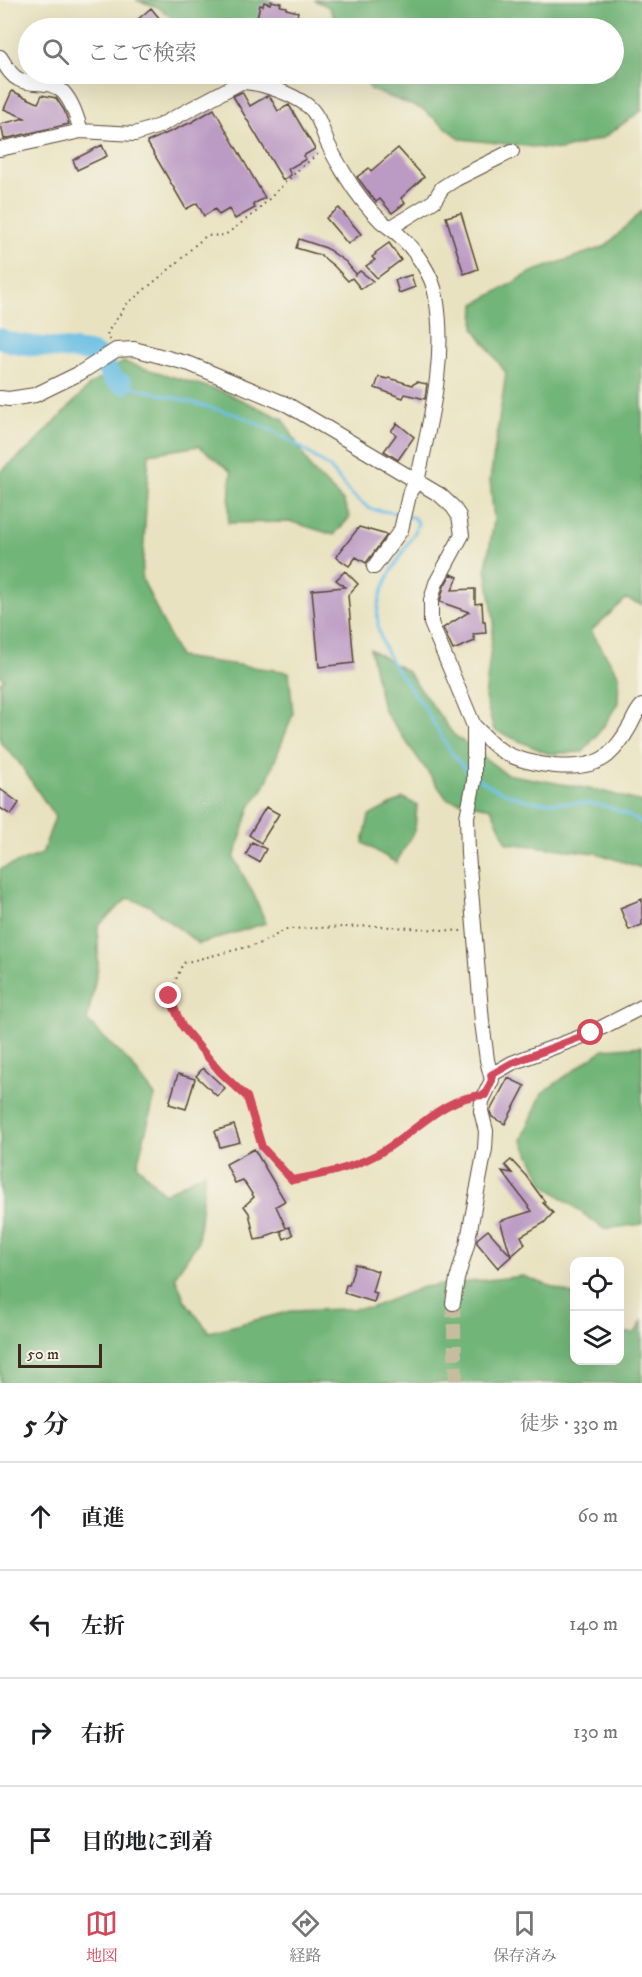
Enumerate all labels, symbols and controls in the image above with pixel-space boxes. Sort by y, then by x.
search box [18,18,624,84]
icon: search [39,35,72,68]
text: ここで検索 [87,40,197,67]
route end [155,982,181,1008]
route start [577,1019,603,1045]
map controls [570,1257,624,1365]
button: locate [570,1257,624,1311]
button: layers [570,1311,624,1365]
scale bar [18,1341,102,1368]
text: 50 m [27,1344,59,1364]
text: 5 分 [24,1409,69,1442]
text: 徒歩 · 330 m [520,1412,618,1437]
icon: ahead [24,1500,57,1533]
text: 60 m [578,1504,618,1529]
text: 直進 [81,1505,125,1532]
icon: left [24,1608,57,1641]
text: 140 m [569,1612,618,1637]
text: 左折 [81,1613,125,1640]
icon: right [24,1716,57,1749]
text: 130 m [573,1720,618,1745]
text: 右折 [81,1721,125,1748]
icon: arrive [24,1824,57,1857]
text: 目的地に到着 [81,1829,213,1856]
tab: 地図 [85,1907,118,1966]
tab: 経路 [289,1907,322,1966]
tab: 保存済み [493,1907,557,1966]

